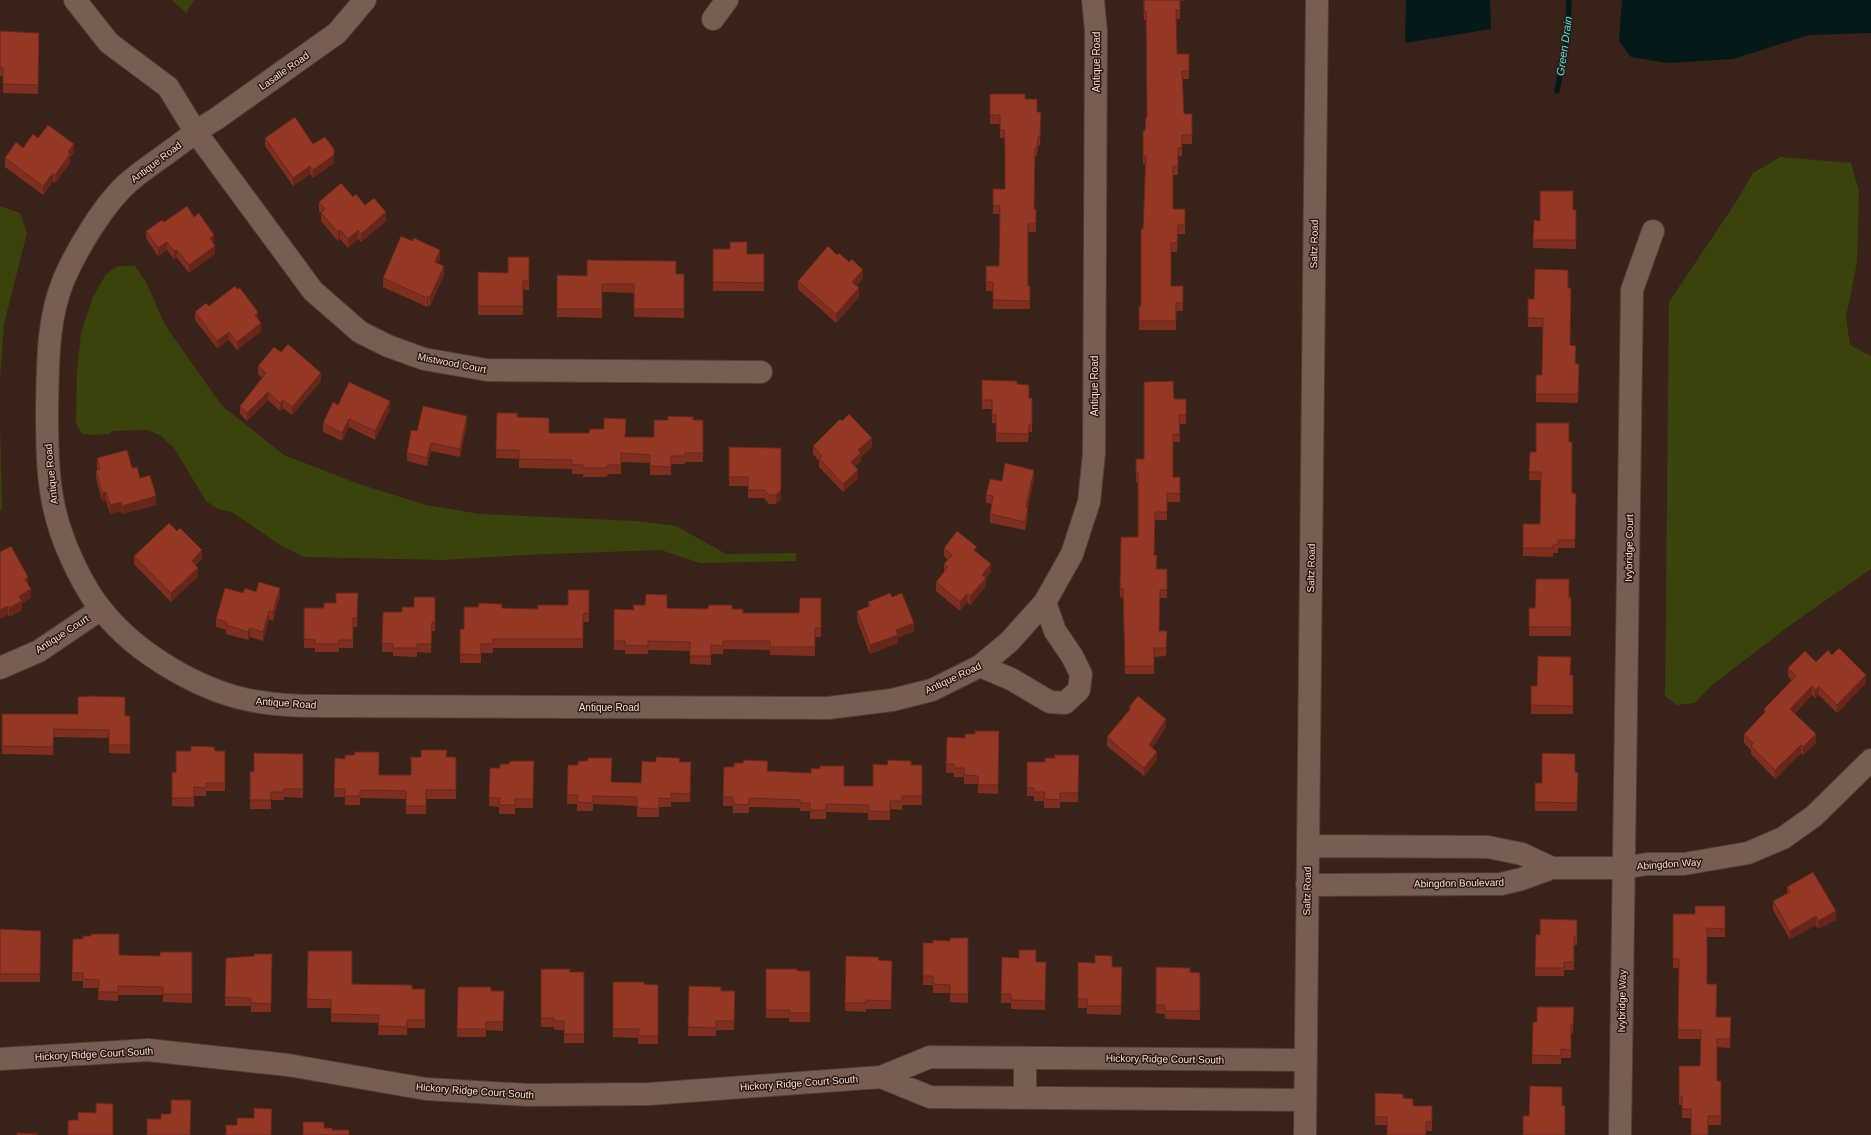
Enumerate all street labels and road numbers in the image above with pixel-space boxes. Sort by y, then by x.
street label: Antique Road [1091,32,1102,92]
street label: Lasalle Road [257,50,311,92]
street label: Antique Road [128,139,184,185]
street label: Saltz Road [1308,219,1320,269]
street label: Mistwood Court [417,351,487,375]
street label: Antique Road [1089,356,1100,416]
street label: Antique Road [42,443,60,505]
street label: Ivybridge Court [1623,514,1635,582]
street label: Saltz Road [1305,543,1317,593]
street label: Antique Court [33,613,91,655]
street label: Antique Road [923,660,983,696]
street label: Antique Road [255,695,317,711]
street label: Antique Road [579,702,639,713]
street label: Abingdon Way [1636,856,1702,872]
street label: Saltz Road [1301,866,1313,916]
street label: Abingdon Boulevard [1414,877,1504,889]
street label: Ivybridge Way [1616,969,1628,1033]
street label: Hickory Ridge Court South [35,1045,153,1063]
street label: Hickory Ridge Court South [1106,1052,1224,1066]
street label: Hickory Ridge Court South [740,1073,858,1093]
street label: Hickory Ridge Court South [416,1081,534,1101]

